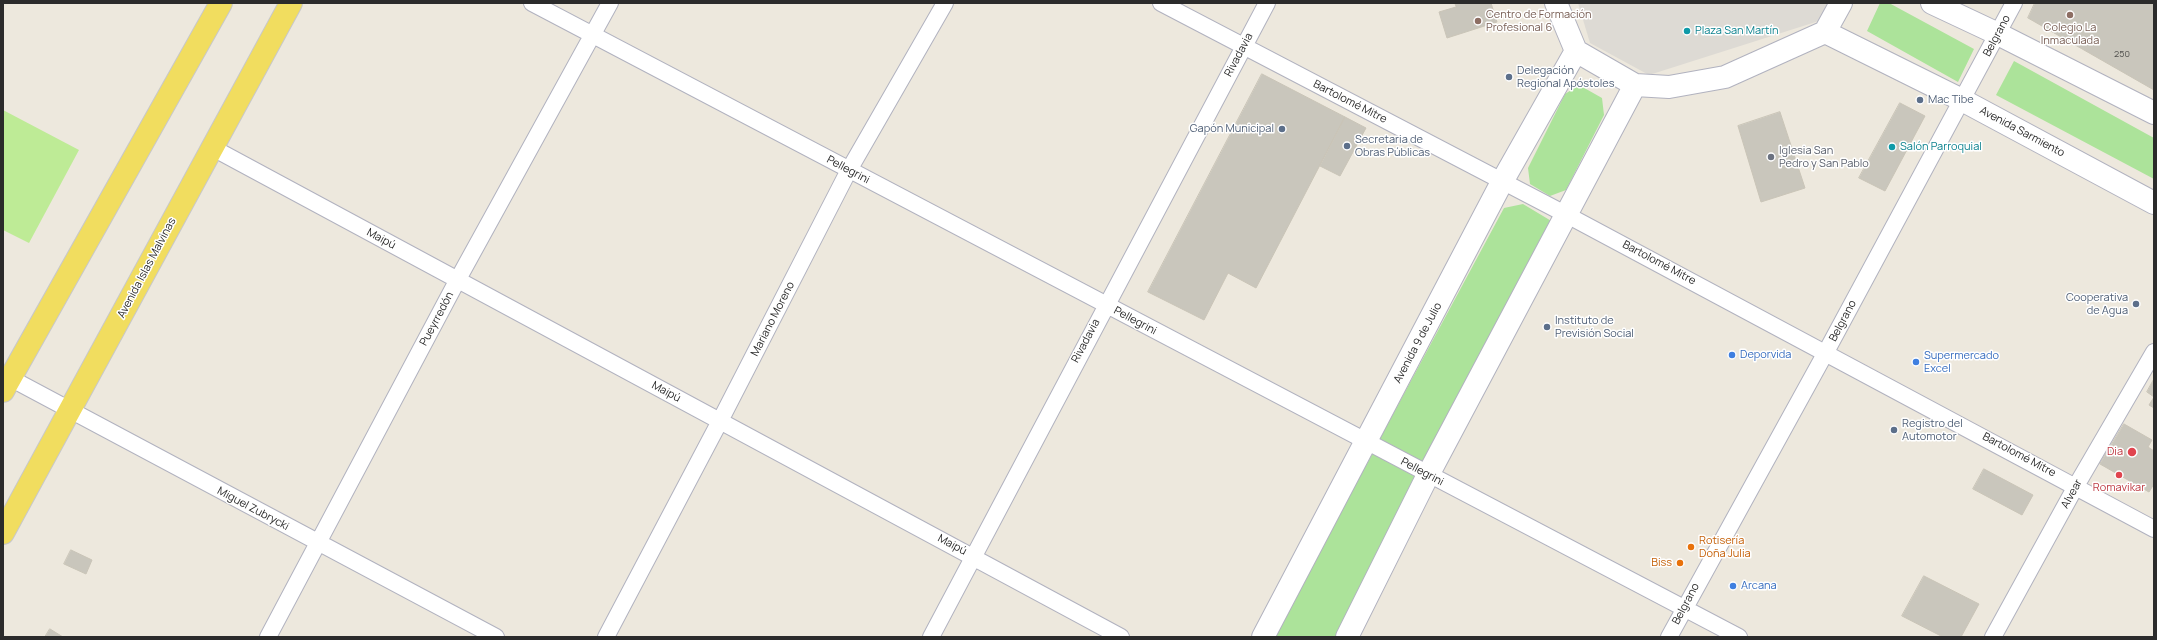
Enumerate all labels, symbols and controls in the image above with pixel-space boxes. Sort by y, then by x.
place label: Centro de Formación Profesional 6 [1486,8,1592,34]
marker: Colegio La Inmaculada [2065,10,2075,20]
street label: Belgrano [1981,13,2013,59]
marker: Centro de Formación Profesional 6 [1473,16,1483,26]
place label: Colegio La Inmaculada [2041,21,2099,47]
place label: Plaza San Martín [1695,24,1779,38]
marker: Plaza San Martín [1682,26,1692,36]
street label: Rivadavia [1222,31,1256,79]
house number: 250 [2114,49,2130,59]
place label: Delegación Regional Apóstoles [1517,64,1615,90]
marker: Delegación Regional Apóstoles [1504,72,1514,82]
street label: Bartolomé Mitre [1311,78,1389,126]
place label: Mac Tibe [1928,93,1974,107]
marker: Mac Tibe [1915,95,1925,105]
street label: Avenida Sarmiento [1977,104,2067,160]
place label: Gapón Municipal [1190,122,1274,136]
marker: Gapón Municipal [1277,124,1287,134]
place label: Secretaria de Obras Públicas [1355,133,1430,159]
place label: Salón Parroquial [1900,140,1982,154]
marker: Secretaria de Obras Públicas [1342,141,1352,151]
marker: Salón Parroquial [1887,142,1897,152]
place label: Iglesia San Pedro y San Pablo [1779,144,1869,170]
marker: Iglesia San Pedro y San Pablo [1766,152,1776,162]
street label: Pellegrini [824,153,872,187]
street label: Avenida Islas Malvinas [115,216,179,320]
street label: Maipú [364,226,398,252]
street label: Bartolomé Mitre [1620,238,1698,288]
street label: Mariano Moreno [748,279,798,359]
street label: Pueyrredón [417,290,457,348]
place label: Cooperativa de Agua [2066,291,2128,317]
street label: Belgrano [1827,298,1859,344]
marker: Cooperativa de Agua [2131,299,2141,309]
street label: Avenida 9 de Julio [1391,300,1445,386]
street label: Pellegrini [1111,304,1159,338]
place label: Instituto de Previsión Social [1555,314,1634,340]
street label: Rivadavia [1069,317,1103,365]
marker: Instituto de Previsión Social [1542,322,1552,332]
place label: Deporvida [1740,348,1791,362]
place label: Supermercado Excel [1924,349,1999,375]
marker: Deporvida [1727,350,1737,360]
marker: Supermercado Excel [1911,357,1921,367]
street label: Maipú [649,379,683,405]
place label: Registro del Automotor [1902,417,1963,443]
marker: Registro del Automotor [1889,425,1899,435]
street label: Bartolomé Mitre [1980,430,2058,480]
place label: Dia [2107,445,2123,459]
marker: Dia [2126,446,2138,458]
street label: Pellegrini [1398,455,1446,489]
marker: Romavikar [2114,470,2124,480]
street label: Alvear [2059,477,2085,511]
place label: Romavikar [2093,481,2145,495]
street label: Miguel Zubrycki [215,485,291,533]
street label: Maipú [935,532,969,558]
place label: Rotisería Doña Julia [1699,534,1751,560]
marker: Rotisería Doña Julia [1686,542,1696,552]
place label: Biss [1651,556,1672,570]
marker: Biss [1675,558,1685,568]
place label: Arcana [1741,579,1777,593]
street label: Belgrano [1670,581,1702,627]
marker: Arcana [1728,581,1738,591]

